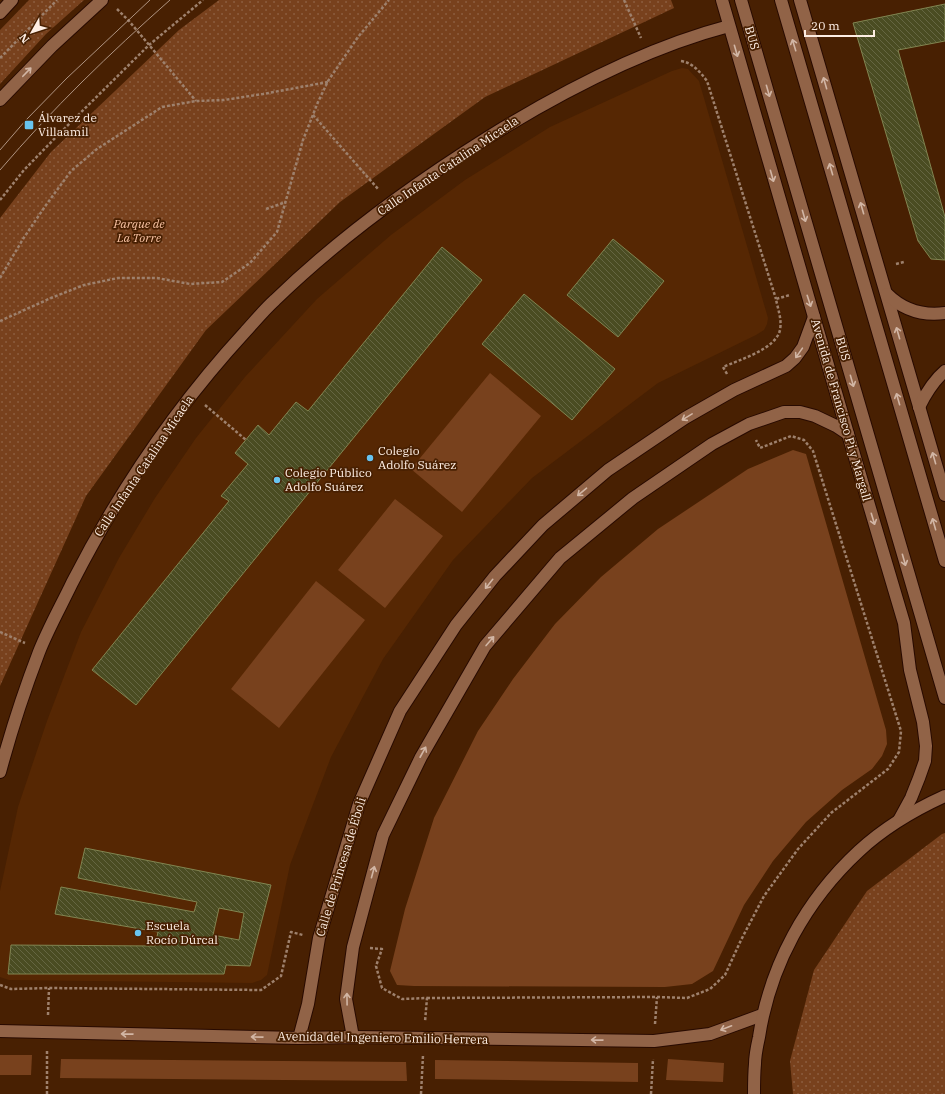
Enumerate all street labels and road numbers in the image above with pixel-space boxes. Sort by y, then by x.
street label: BUS [742,24,763,51]
street label: Calle Infanta Catalina Micaela [374,112,522,219]
street label: Avenida de Francisco Pi y Margall [808,317,875,503]
street label: BUS [833,335,854,362]
street label: Calle Infanta Catalina Micaela [91,392,197,539]
street label: Calle de Princesa de Éboli [312,795,369,938]
street label: Avenida del Ingeniero Emilio Herrera [277,1028,489,1047]

